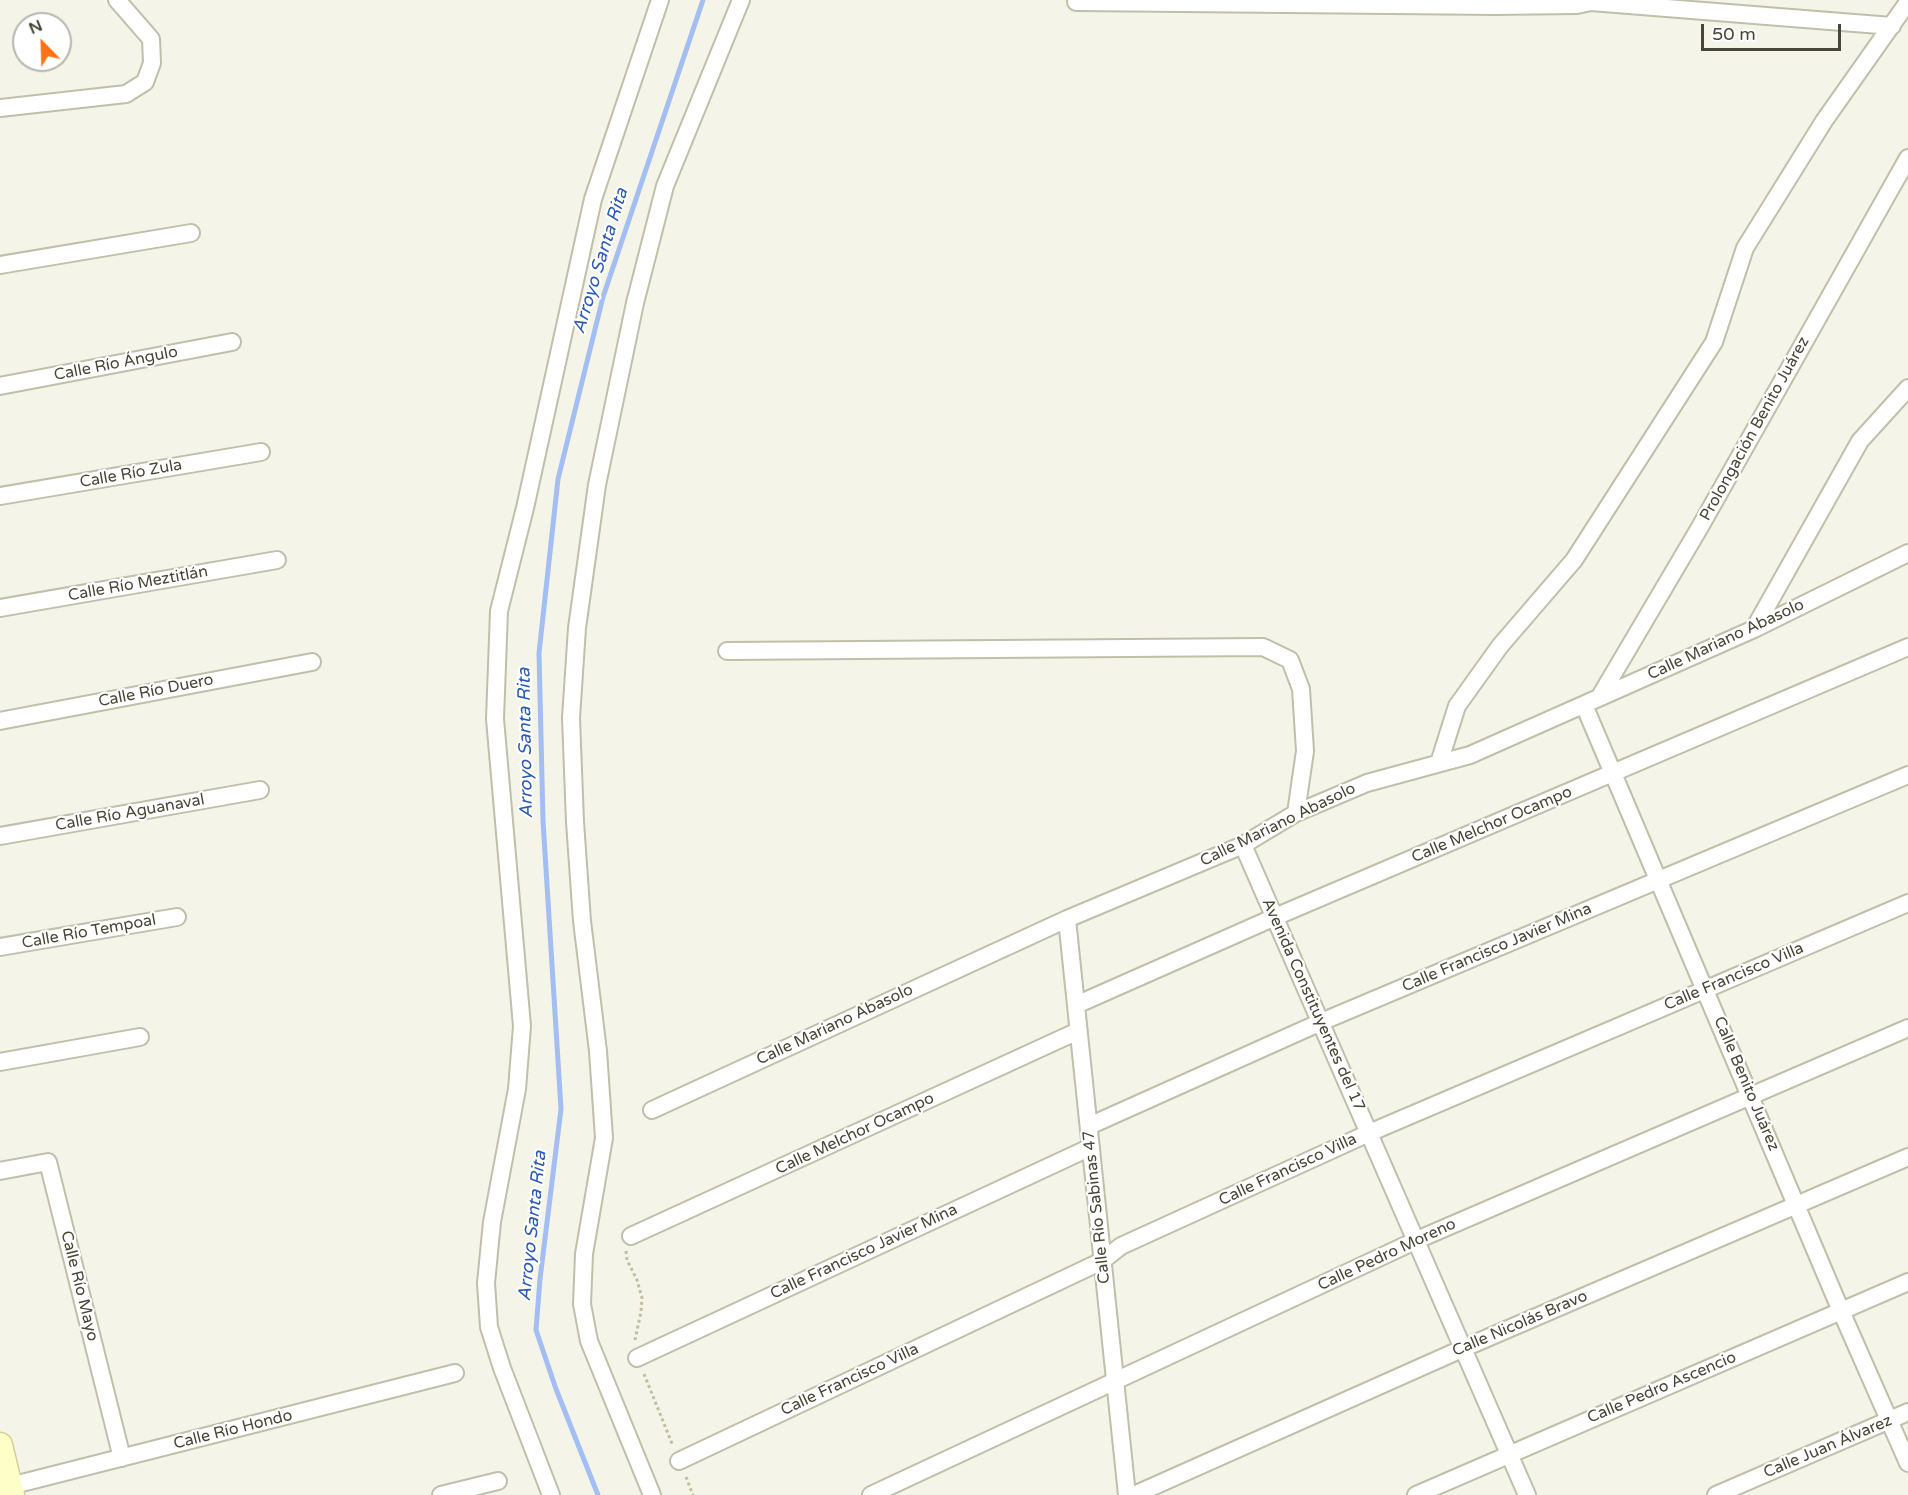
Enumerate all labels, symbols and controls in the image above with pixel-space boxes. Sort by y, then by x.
north arrow [12,12,72,72]
scale bar [1704,12,1844,50]
text: N [26,16,46,39]
text: 50 m [1712,23,1756,45]
water label: Arroyo Santa Rita [569,186,633,336]
street label: Prolongación Benito Juárez [1696,334,1814,524]
street label: Calle Río Ángulo [52,343,180,385]
street label: Calle Río Zula [78,456,184,492]
street label: Calle Río Meztitlán [67,562,209,606]
street label: Calle Mariano Abasolo [1645,595,1807,685]
water label: Arroyo Santa Rita [514,667,538,819]
street label: Calle Río Duero [97,670,215,712]
street label: Calle Mariano Abasolo [1197,779,1359,871]
street label: Calle Melchor Ocampo [1409,782,1575,868]
street label: Calle Río Aguanaval [54,790,206,836]
street label: Avenida Constituyentes del 17 [1257,896,1369,1114]
street label: Calle Francisco Javier Mina [1399,899,1595,997]
street label: Calle Río Tempoal [20,911,158,953]
street label: Calle Francisco Villa [1661,939,1807,1015]
street label: Calle Mariano Abasolo [754,980,916,1070]
street label: Calle Benito Juárez [1709,1014,1783,1154]
street label: Calle Melchor Ocampo [773,1089,937,1179]
street label: Calle Río Sabinas 47 [1079,1129,1115,1285]
street label: Calle Francisco Villa [1216,1130,1360,1210]
water label: Arroyo Santa Rita [514,1150,552,1302]
street label: Calle Francisco Javier Mina [767,1200,961,1304]
street label: Calle Pedro Moreno [1315,1215,1459,1295]
street label: Calle Río Mayo [56,1229,102,1343]
street label: Calle Nicolás Bravo [1450,1287,1590,1361]
street label: Calle Francisco Villa [778,1340,922,1420]
street label: Calle Pedro Ascencio [1585,1348,1739,1428]
street label: Calle Río Hondo [172,1406,294,1454]
street label: Calle Juan Álvarez [1761,1411,1895,1483]

